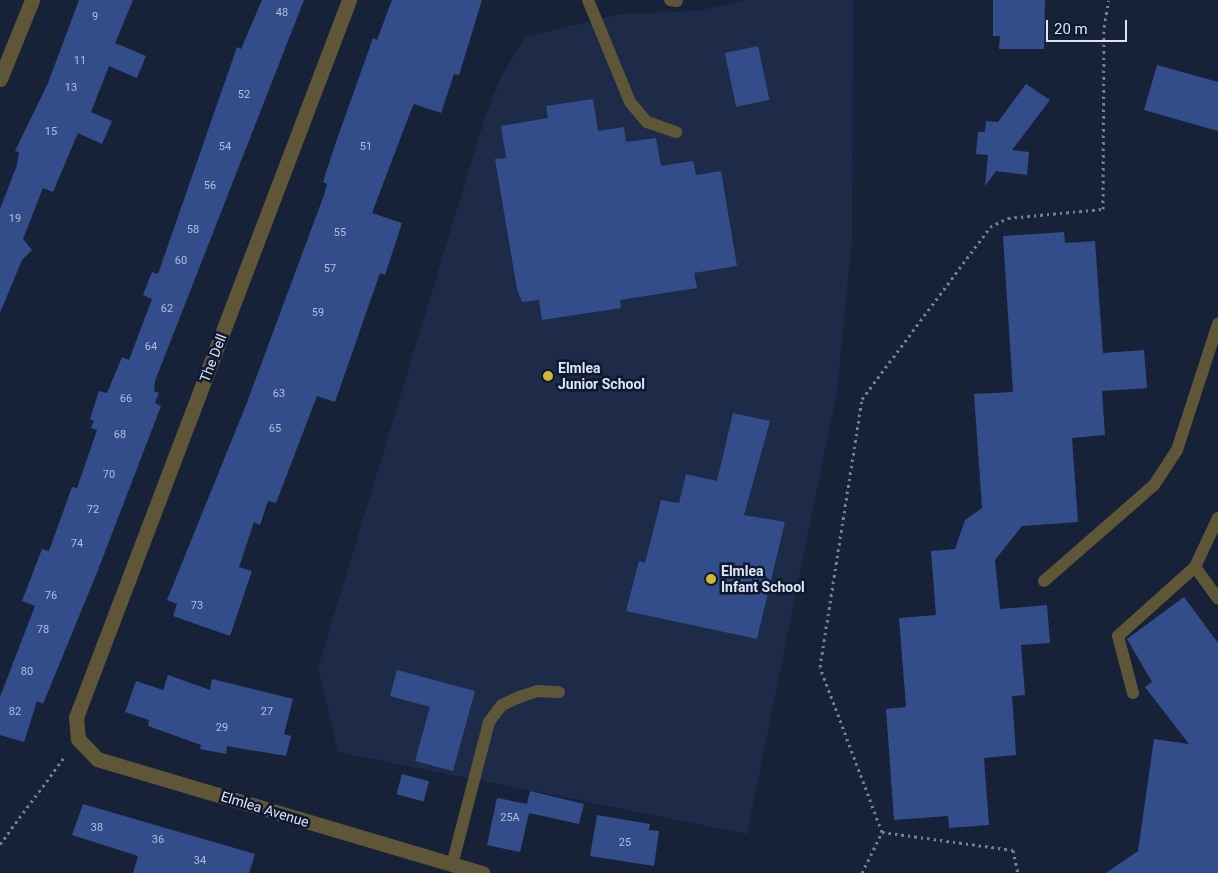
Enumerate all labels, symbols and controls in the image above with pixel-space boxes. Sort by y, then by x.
house number: 48 [276,6,288,20]
house number: 9 [92,10,98,24]
scale bar [1048,10,1129,42]
text: 20 m [1054,20,1088,38]
house number: 11 [74,54,86,68]
house number: 13 [65,81,77,95]
house number: 52 [238,88,250,102]
house number: 15 [45,125,57,139]
house number: 54 [219,140,231,154]
house number: 51 [360,140,372,154]
house number: 56 [204,179,216,193]
house number: 19 [9,212,21,226]
house number: 58 [187,223,199,237]
house number: 55 [334,226,346,240]
house number: 60 [175,254,187,268]
house number: 57 [324,262,336,276]
house number: 62 [161,302,173,316]
house number: 59 [312,306,324,320]
street label: The Dell [196,331,230,385]
house number: 64 [145,340,157,354]
place label: Elmlea Junior School [558,360,645,392]
marker: Elmlea Junior School [542,370,554,382]
house number: 63 [273,387,285,401]
house number: 66 [120,392,132,406]
house number: 65 [269,422,281,436]
house number: 68 [114,428,126,442]
house number: 70 [103,468,115,482]
house number: 72 [87,503,99,517]
house number: 74 [71,537,83,551]
place label: Elmlea Infant School [721,563,805,596]
marker: Elmlea Infant School [705,573,717,585]
house number: 76 [45,589,57,603]
house number: 73 [191,599,203,613]
house number: 78 [37,623,49,637]
house number: 80 [21,665,33,679]
house number: 82 [9,705,21,719]
house number: 27 [261,705,273,719]
house number: 29 [216,721,228,735]
street label: Elmlea Avenue [219,788,311,830]
house number: 25A [500,811,520,825]
house number: 38 [91,821,103,835]
house number: 36 [152,833,164,847]
house number: 25 [619,836,631,850]
house number: 34 [194,854,206,868]

